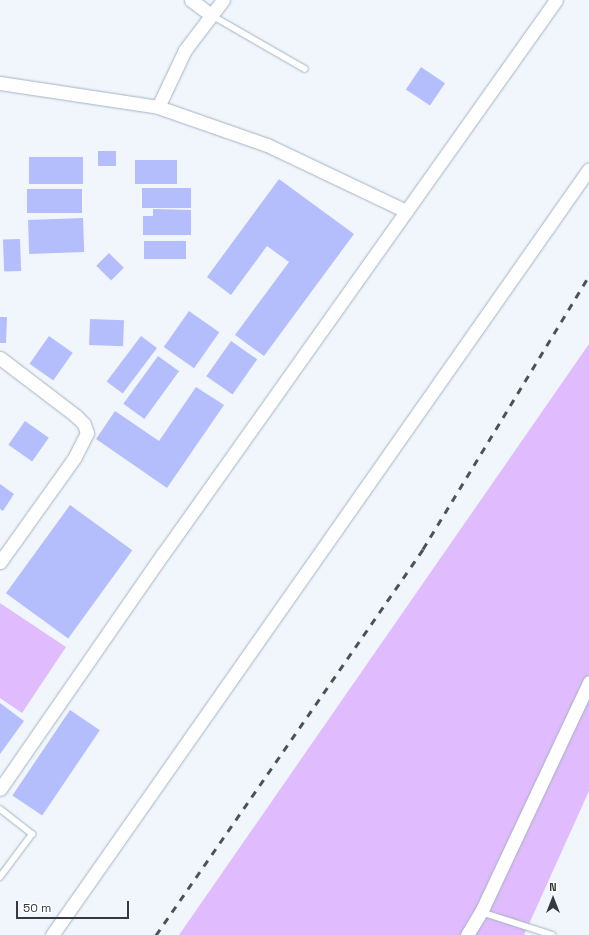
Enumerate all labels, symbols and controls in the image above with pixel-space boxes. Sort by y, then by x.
north arrow [533,879,573,919]
text: N [549,880,557,894]
scale bar [18,893,131,919]
text: 50 m [23,900,51,916]

